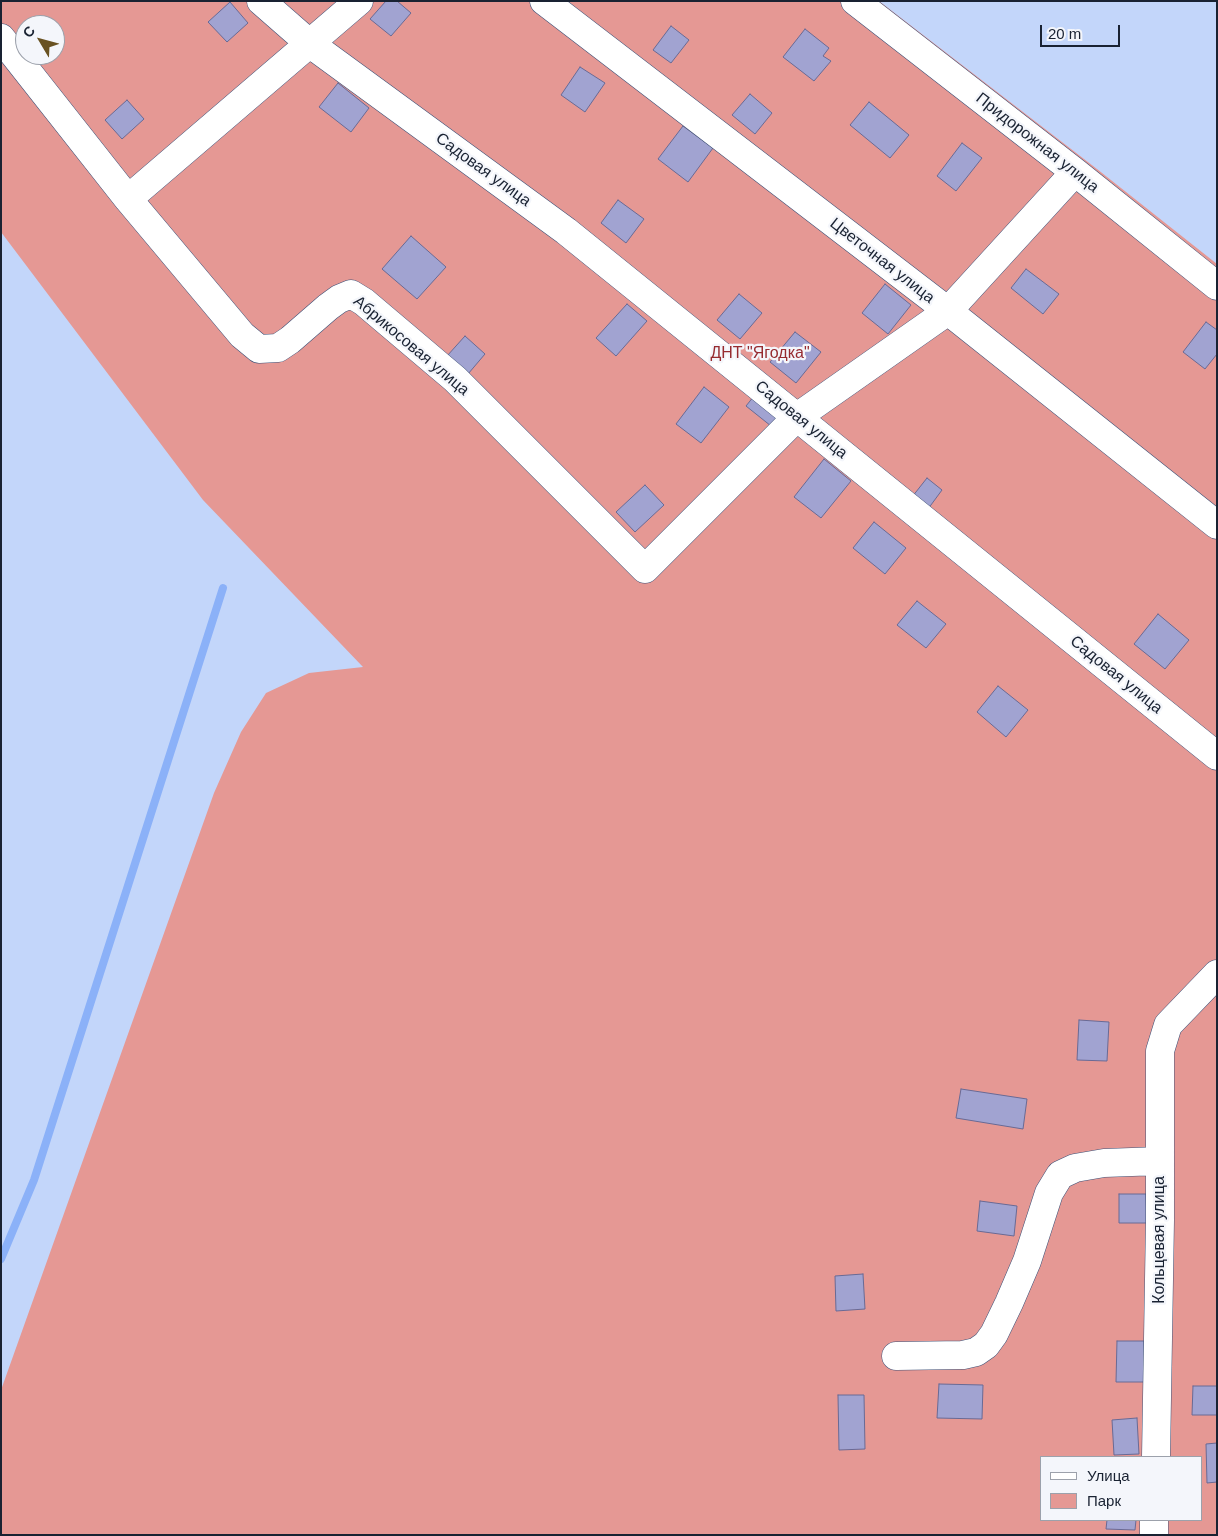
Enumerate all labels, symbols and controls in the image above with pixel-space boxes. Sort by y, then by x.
north arrow [15,15,65,65]
scale bar [1043,15,1123,47]
text: С [19,23,38,40]
text: 20 m [1048,25,1081,42]
street label: Придорожная улица [972,89,1102,197]
street label: Садовая улица [432,129,534,211]
street label: Цветочная улица [826,214,938,308]
street label: Абрикосовая улица [349,292,473,400]
park label: ДНТ "Ягодка" [710,344,810,364]
street label: Садовая улица [751,377,851,463]
street label: Садовая улица [1066,632,1166,718]
street label: Кольцевая улица [1150,1176,1170,1304]
legend [1040,1456,1203,1521]
text: Улица [1087,1467,1130,1484]
text: Парк [1087,1492,1121,1509]

